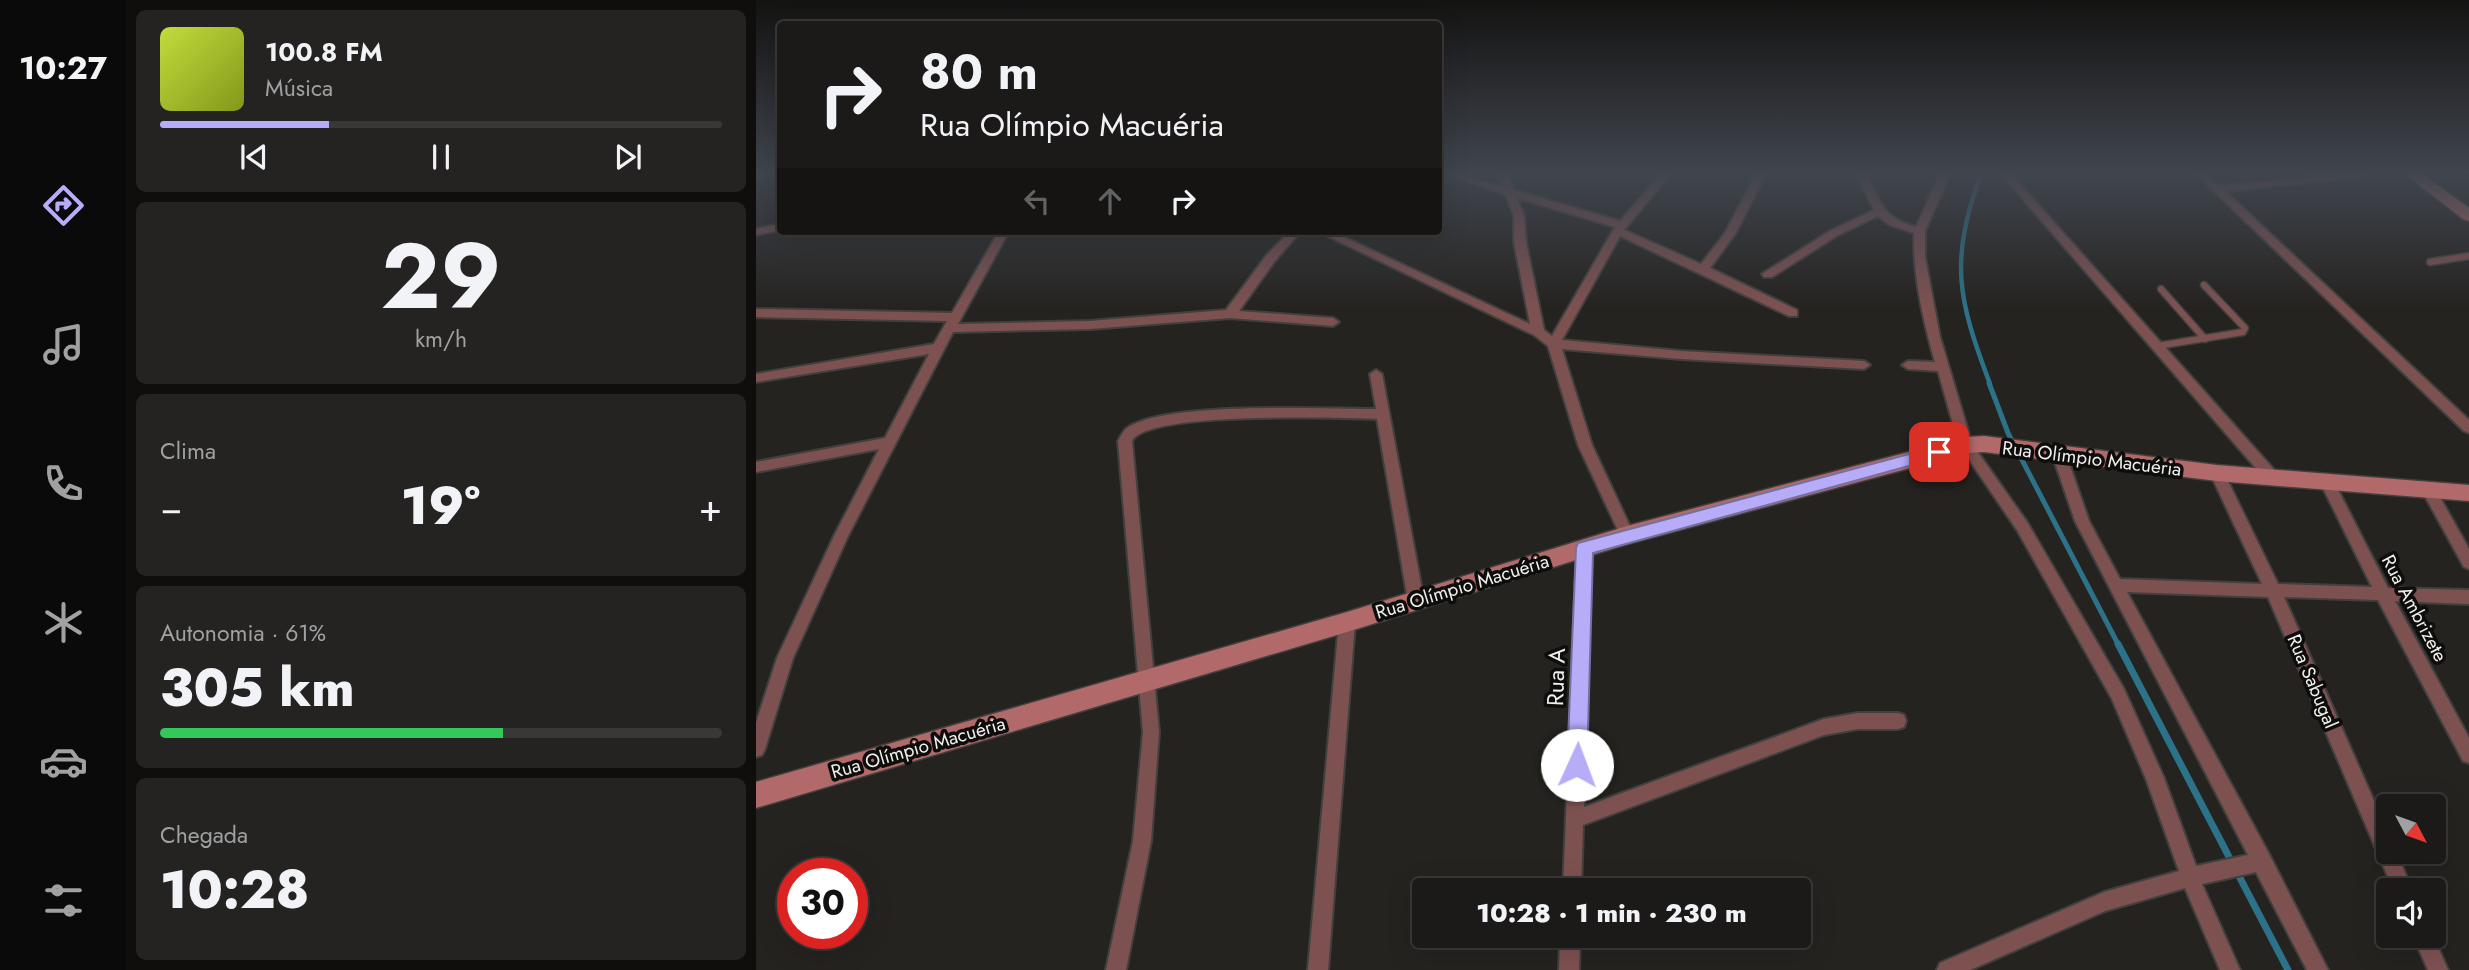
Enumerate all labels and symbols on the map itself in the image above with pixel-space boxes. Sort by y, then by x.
pin [1909,422,1969,482]
street label: Rua Olímpio Macuéria [2001,434,2183,483]
street label: Rua Olímpio Macuéria [1372,547,1552,626]
street label: Rua Ambrizete [2375,550,2454,667]
street label: Rua Sabugal [2281,630,2345,733]
street label: Rua A [1538,647,1574,707]
street label: Rua Olímpio Macuéria [828,710,1009,785]
position arrow [1540,728,1614,802]
north arrow [2376,794,2446,864]
speed limit sign: 30 [777,858,868,949]

